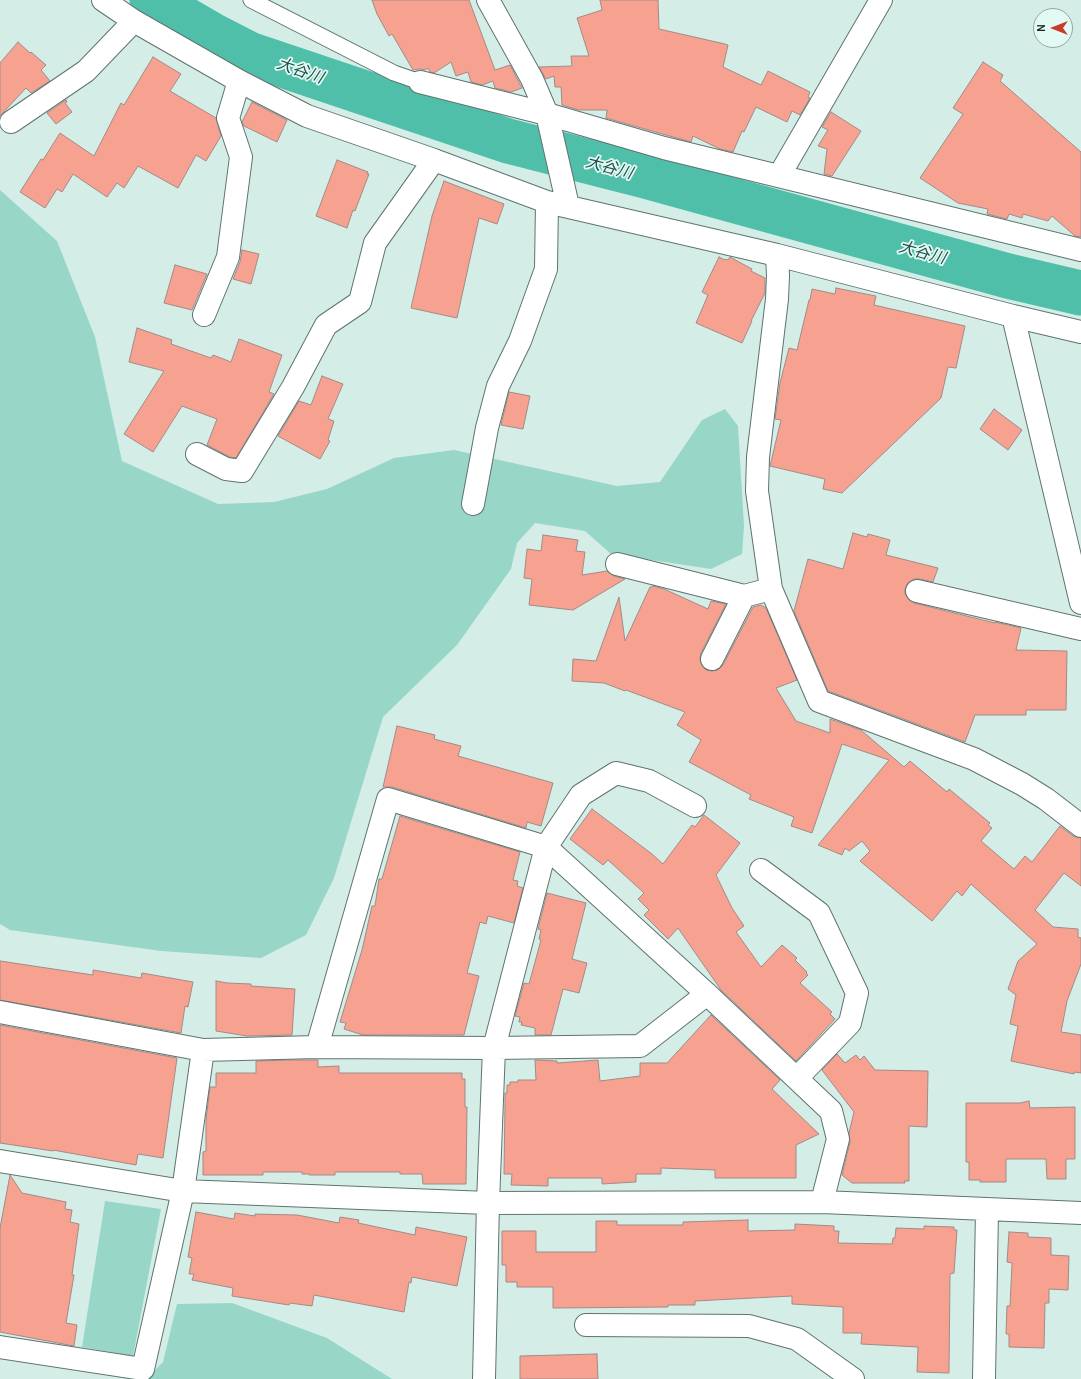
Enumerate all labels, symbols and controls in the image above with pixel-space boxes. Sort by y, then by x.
north arrow [1033,8,1073,48]
text: N [1035,24,1048,32]
water label: 大谷川 [274,54,326,88]
water label: 大谷川 [583,153,635,183]
water label: 大谷川 [896,238,948,268]

